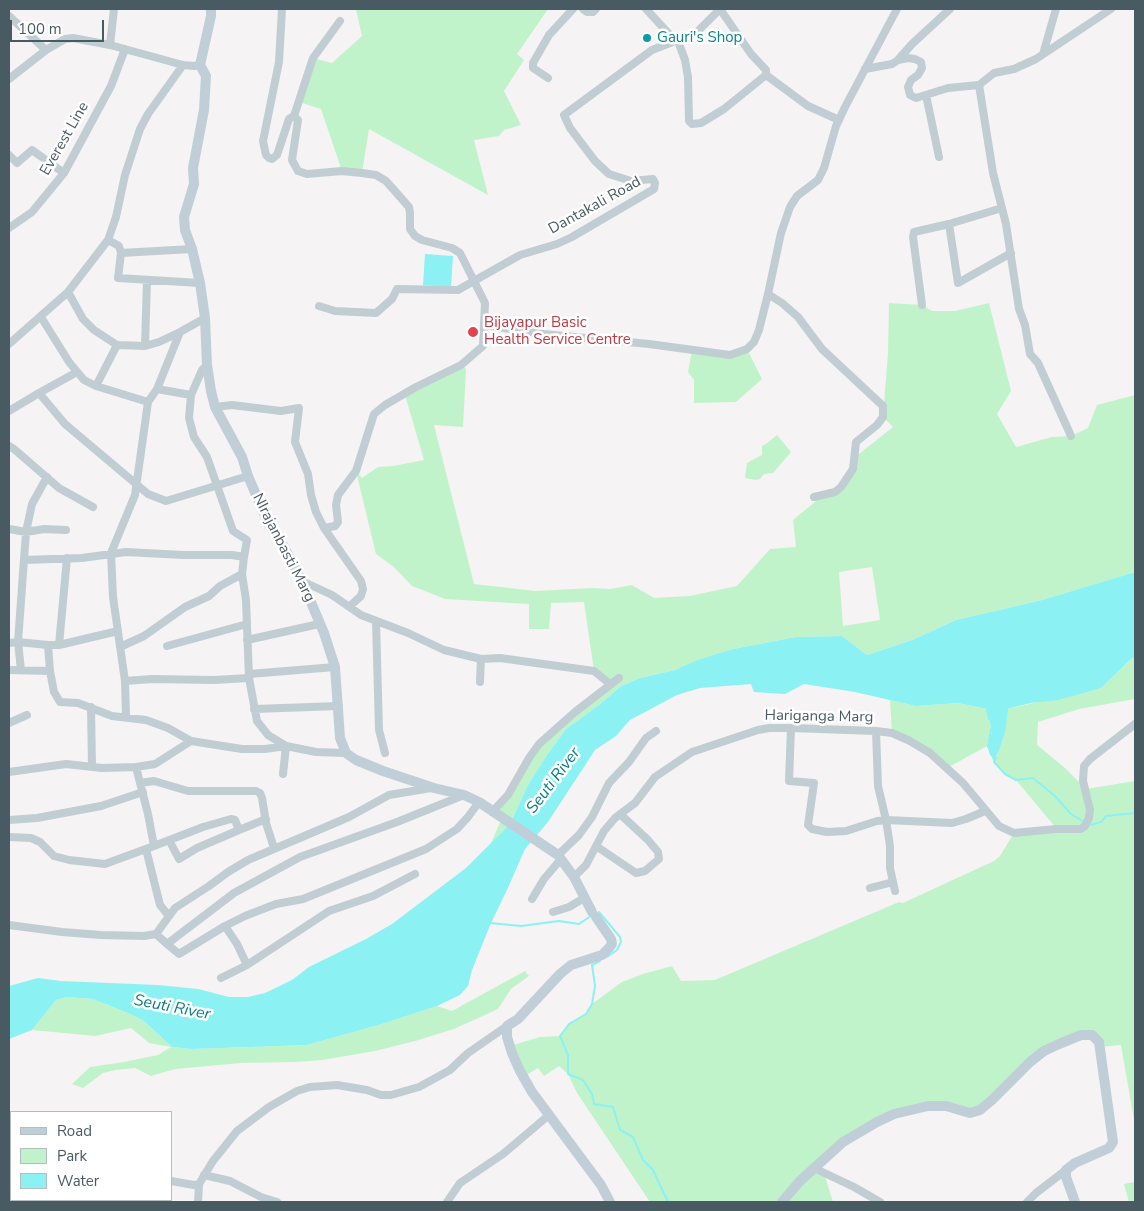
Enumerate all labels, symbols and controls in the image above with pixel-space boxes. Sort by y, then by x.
scale bar [12,10,106,42]
text: 100 m [18,19,62,39]
place label: Gauri's Shop [657,29,742,47]
marker: Gauri's Shop [641,32,653,44]
street label: Everest Line [37,99,93,179]
street label: Dantakali Road [546,173,644,239]
place label: Bijayapur Basic Health Service Centre [484,314,631,349]
marker: Bijayapur Basic Health Service Centre [466,325,480,339]
street label: NIrajanbasti Marg [248,491,318,605]
street label: Hariganga Marg [764,707,874,727]
water label: Seuti River [523,744,585,818]
water label: Seuti River [132,991,212,1025]
legend [10,1111,172,1201]
text: Road [57,1121,92,1141]
text: Park [57,1146,87,1166]
text: Water [57,1171,99,1191]

